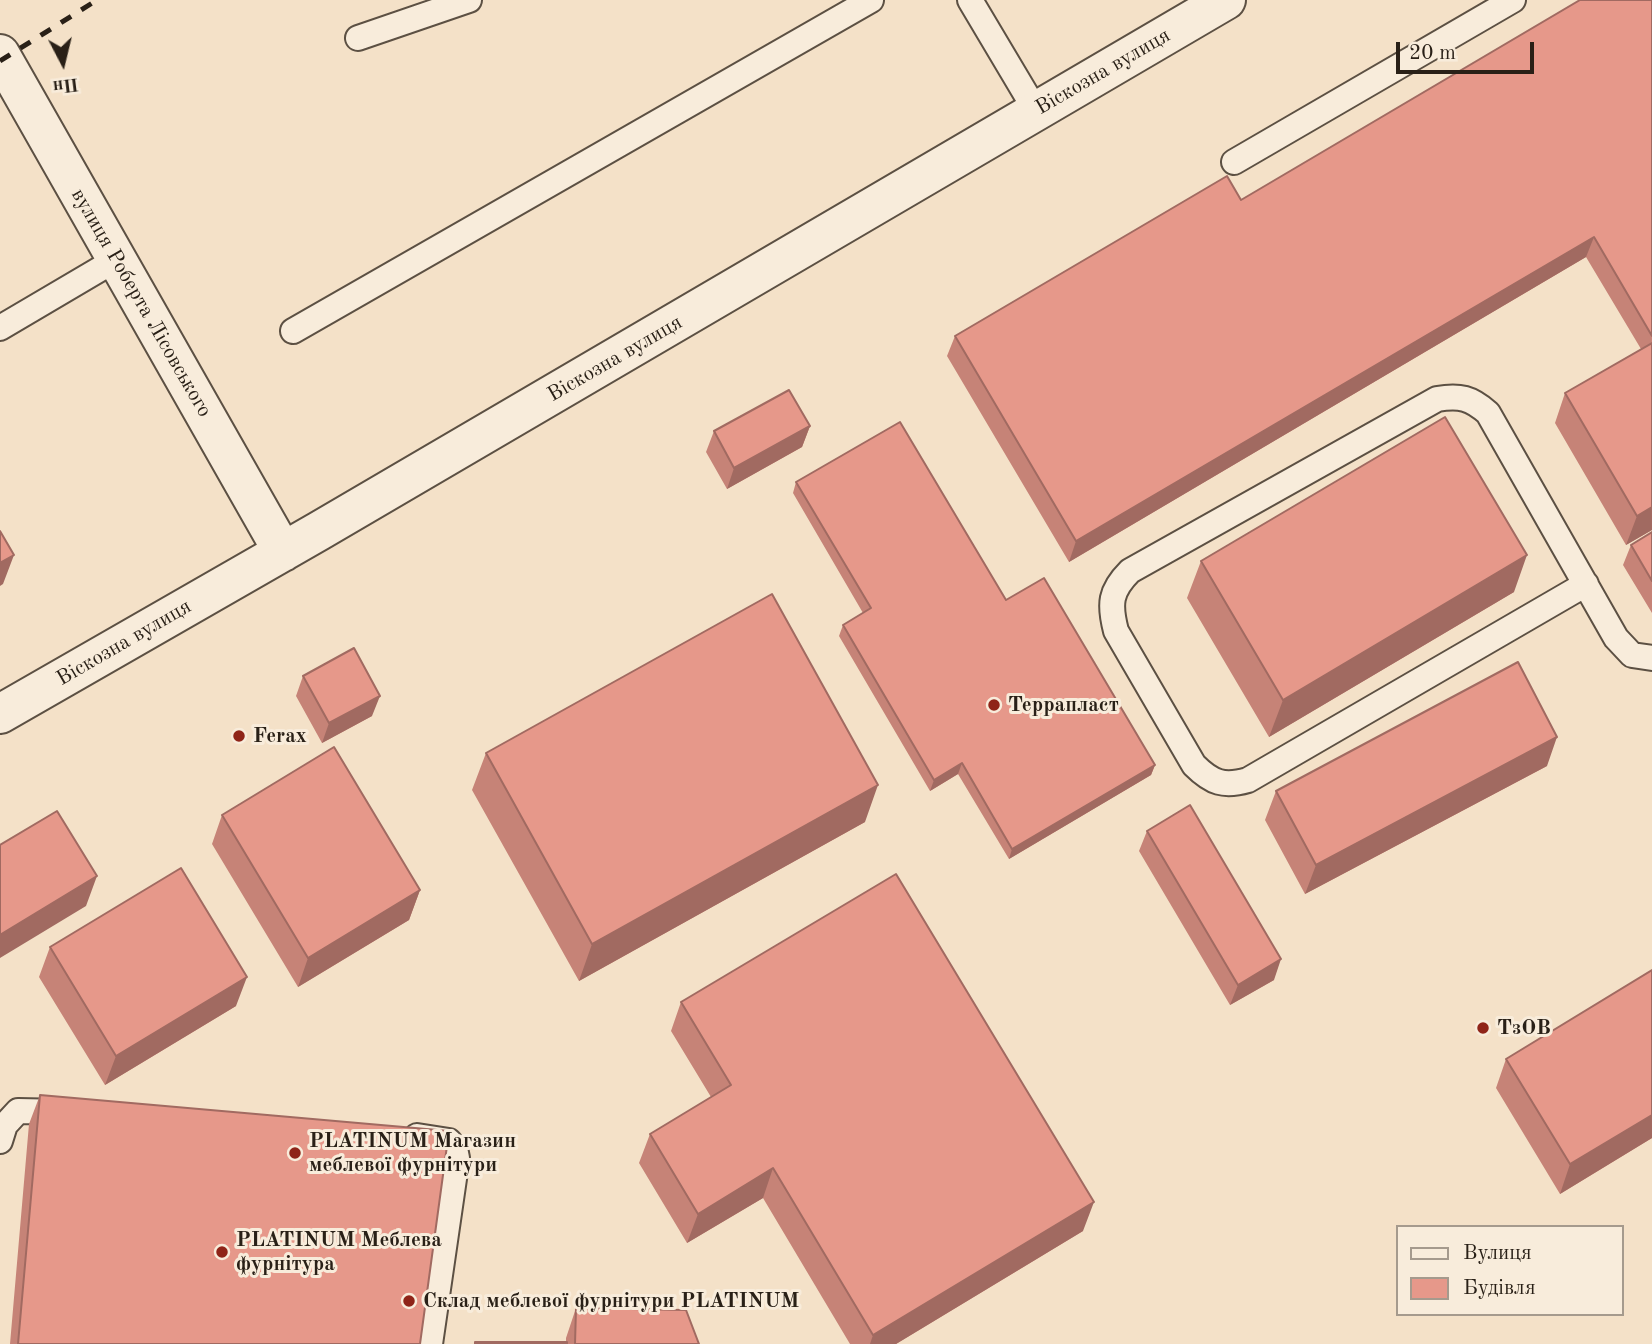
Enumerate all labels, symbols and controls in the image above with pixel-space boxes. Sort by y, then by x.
street label: Віскозна вулиця [1031,23,1175,121]
north arrow [28,28,98,98]
scale bar [1400,28,1538,72]
text: 20 m [1409,43,1456,64]
text: Пн [51,73,80,95]
street label: вулиця Роберта Лісовського [65,184,217,422]
street label: Віскозна вулиця [543,310,687,408]
street label: Віскозна вулиця [52,594,196,692]
place label: Террапласт [1008,692,1119,718]
marker: Террапласт [986,697,1002,713]
place label: Ferax [253,723,307,749]
marker: Ferax [231,728,247,744]
place label: ТзОВ [1497,1015,1551,1041]
marker: ТзОВ [1475,1020,1491,1036]
place label: PLATINUM Магазин меблевої фурнітури [309,1128,516,1178]
marker: PLATINUM Магазин меблевої фурнітури [287,1145,303,1161]
legend [1396,1225,1624,1316]
place label: PLATINUM Меблева фурнітура [236,1227,442,1277]
text: Вулиця [1463,1243,1532,1264]
marker: PLATINUM Меблева фурнітура [214,1244,230,1260]
text: Будівля [1463,1278,1536,1299]
place label: Склад меблевої фурнітури PLATINUM [423,1288,799,1314]
marker: Склад меблевої фурнітури PLATINUM [401,1293,417,1309]

